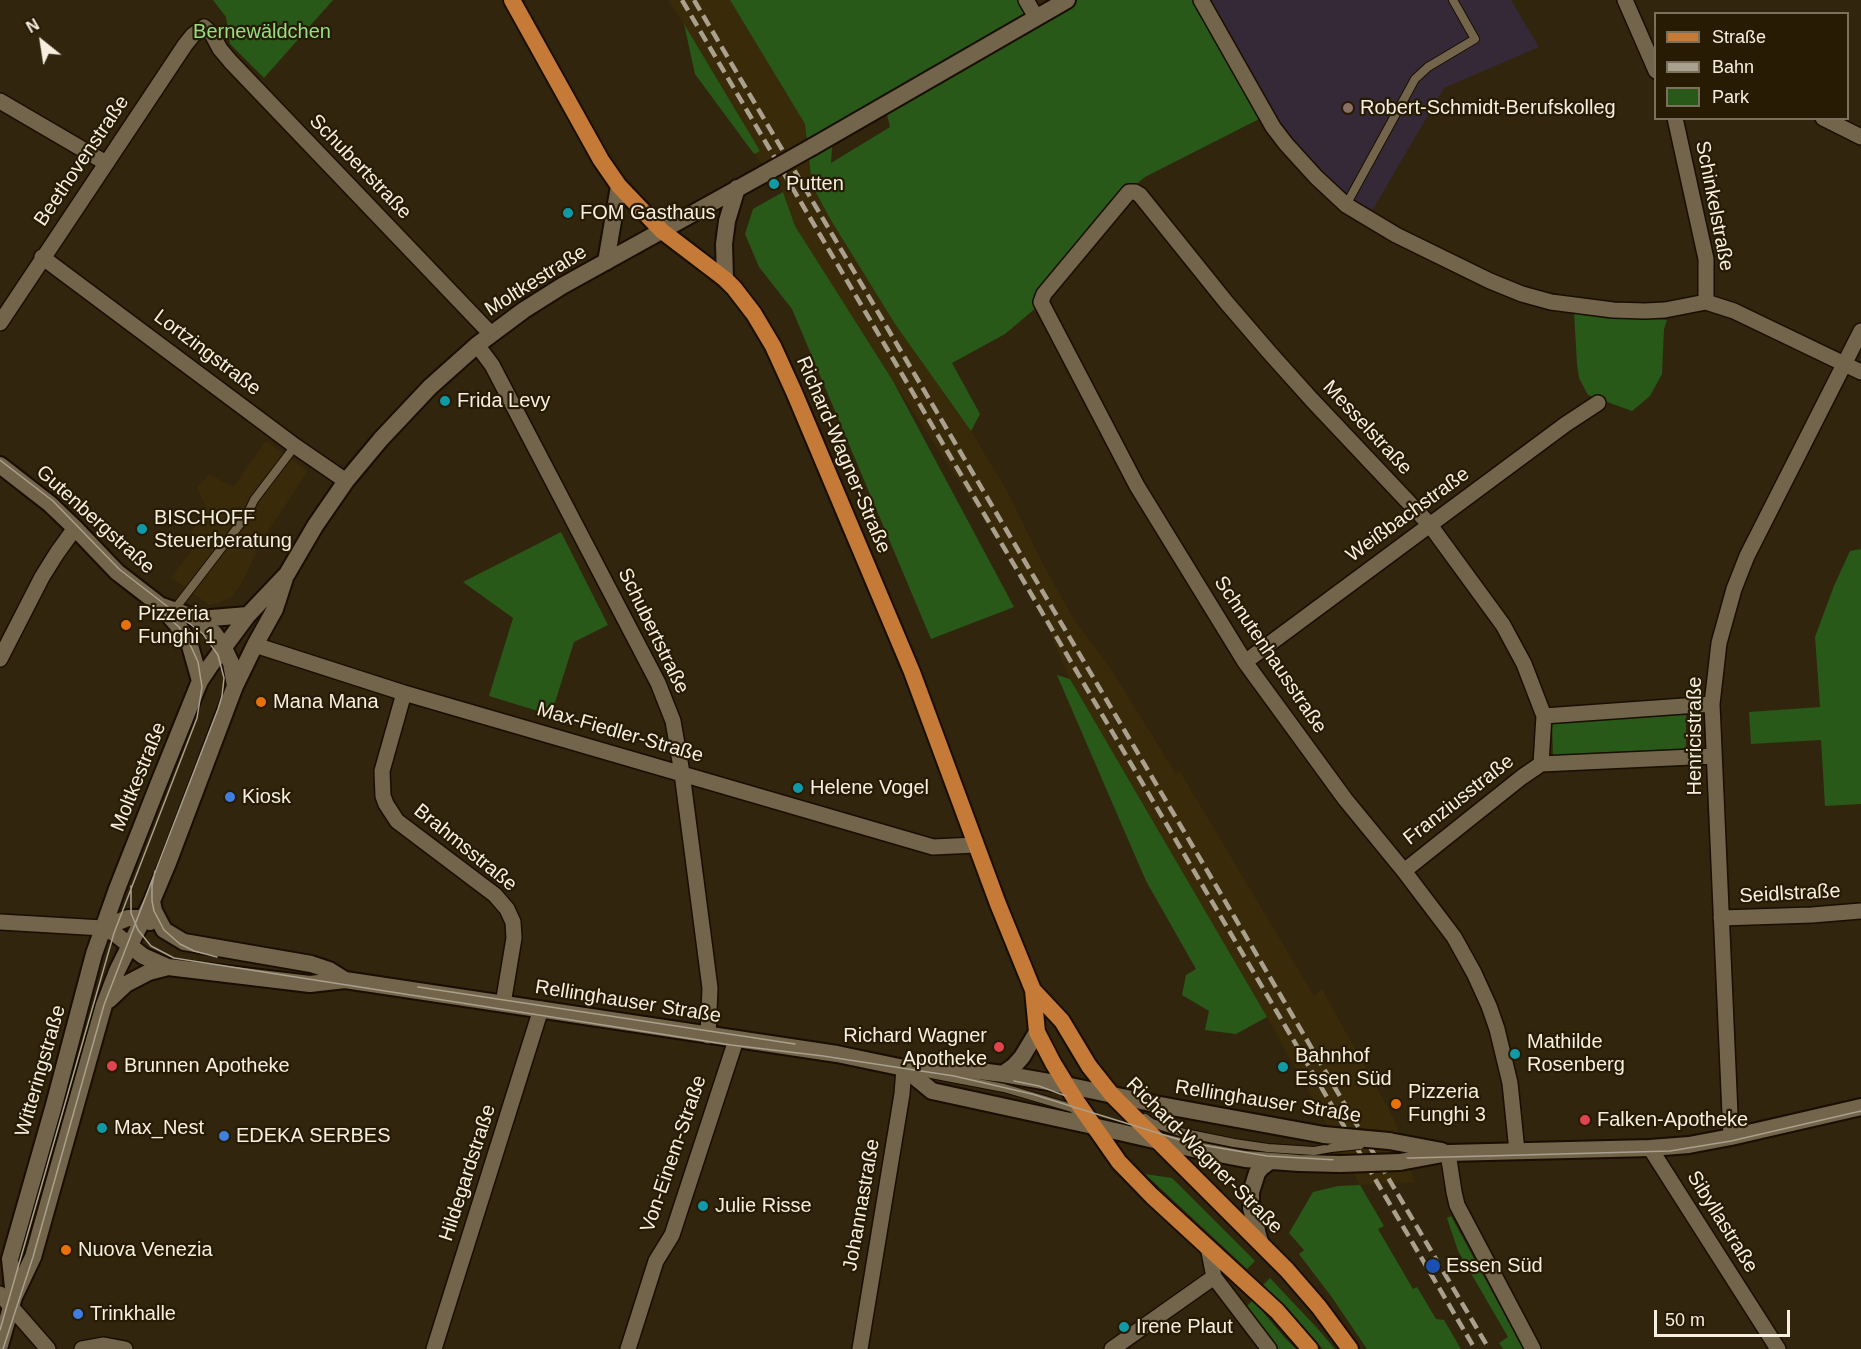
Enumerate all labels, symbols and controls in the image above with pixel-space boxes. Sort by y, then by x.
north arrow [12,12,72,72]
legend [1654,12,1849,120]
text: N [23,16,42,36]
park label: Bernewäldchen [193,20,331,44]
text: Straße [1712,27,1766,47]
text: Bahn [1712,57,1754,77]
text: Park [1712,87,1749,107]
street label: Beethovenstraße [29,91,135,231]
place label: Robert-Schmidt-Berufskolleg [1360,96,1616,120]
marker: Robert-Schmidt-Berufskolleg [1341,101,1355,115]
street label: Schubertstraße [304,109,416,225]
street label: Schinkelstraße [1690,139,1738,273]
place label: Putten [786,172,844,196]
marker: Putten [767,177,781,191]
place label: FOM Gasthaus [580,201,716,225]
marker: FOM Gasthaus [561,206,575,220]
street label: Moltkestraße [481,240,591,322]
street label: Lortzingstraße [149,305,265,401]
street label: Richard-Wagner-Straße [791,353,895,557]
street label: Messelstraße [1317,376,1417,480]
place label: Frida Levy [457,389,550,413]
marker: Frida Levy [438,394,452,408]
street label: Gutenbergstraße [31,460,159,580]
street label: Weißbachstraße [1342,462,1474,568]
place label: BISCHOFF Steuerberatung [154,506,292,553]
marker: BISCHOFF Steuerberatung [135,522,149,536]
street label: Schubertstraße [612,564,694,698]
street label: Schnutenhausstraße [1208,572,1332,738]
place label: Pizzeria Funghi 1 [138,602,216,649]
marker: Pizzeria Funghi 1 [119,618,133,632]
street label: Henricistraße [1683,677,1707,795]
place label: Mana Mana [273,690,379,714]
marker: Mana Mana [254,695,268,709]
street label: Max-Fiedler-Straße [534,698,706,768]
street label: Moltkestraße [106,719,172,835]
street label: Franziusstraße [1399,749,1519,851]
place label: Helene Vogel [810,776,929,800]
marker: Helene Vogel [791,781,805,795]
place label: Kiosk [242,785,291,809]
marker: Kiosk [223,790,237,804]
street label: Brahmsstraße [409,799,521,897]
street label: Seidlstraße [1739,879,1841,909]
street label: Rellinghauser Straße [533,975,723,1029]
street label: Witteringstraße [11,1003,71,1139]
place label: Richard Wagner Apotheke [843,1024,987,1071]
place label: Mathilde Rosenberg [1527,1030,1625,1077]
marker: Richard Wagner Apotheke [992,1040,1006,1054]
place label: Bahnhof Essen Süd [1295,1044,1392,1091]
marker: Mathilde Rosenberg [1508,1047,1522,1061]
place label: Brunnen Apotheke [124,1054,290,1078]
marker: Brunnen Apotheke [105,1059,119,1073]
marker: Bahnhof Essen Süd [1276,1060,1290,1074]
street label: Von-Einem-Straße [636,1072,712,1236]
street label: Richard-Wagner-Straße [1121,1073,1287,1239]
street label: Rellinghauser Straße [1173,1075,1363,1129]
place label: Pizzeria Funghi 3 [1408,1080,1486,1127]
marker: Pizzeria Funghi 3 [1389,1097,1403,1111]
street label: Hildegardstraße [435,1102,501,1244]
place label: Falken-Apotheke [1597,1108,1748,1132]
marker: Falken-Apotheke [1578,1113,1592,1127]
place label: Max_Nest [114,1116,204,1140]
marker: Max_Nest [95,1121,109,1135]
place label: EDEKA SERBES [236,1124,391,1148]
marker: EDEKA SERBES [217,1129,231,1143]
street label: Johannastraße [839,1137,885,1273]
street label: Sibyllastraße [1681,1167,1763,1277]
place label: Julie Risse [715,1194,812,1218]
marker: Julie Risse [696,1199,710,1213]
place label: Nuova Venezia [78,1238,213,1262]
marker: Nuova Venezia [59,1243,73,1257]
place label: Essen Süd [1446,1254,1543,1278]
marker: Essen Süd [1424,1257,1442,1275]
scale bar [1657,1298,1794,1336]
place label: Trinkhalle [90,1302,176,1326]
marker: Trinkhalle [71,1307,85,1321]
text: 50 m [1665,1310,1705,1330]
place label: Irene Plaut [1136,1315,1233,1339]
marker: Irene Plaut [1117,1320,1131,1334]

